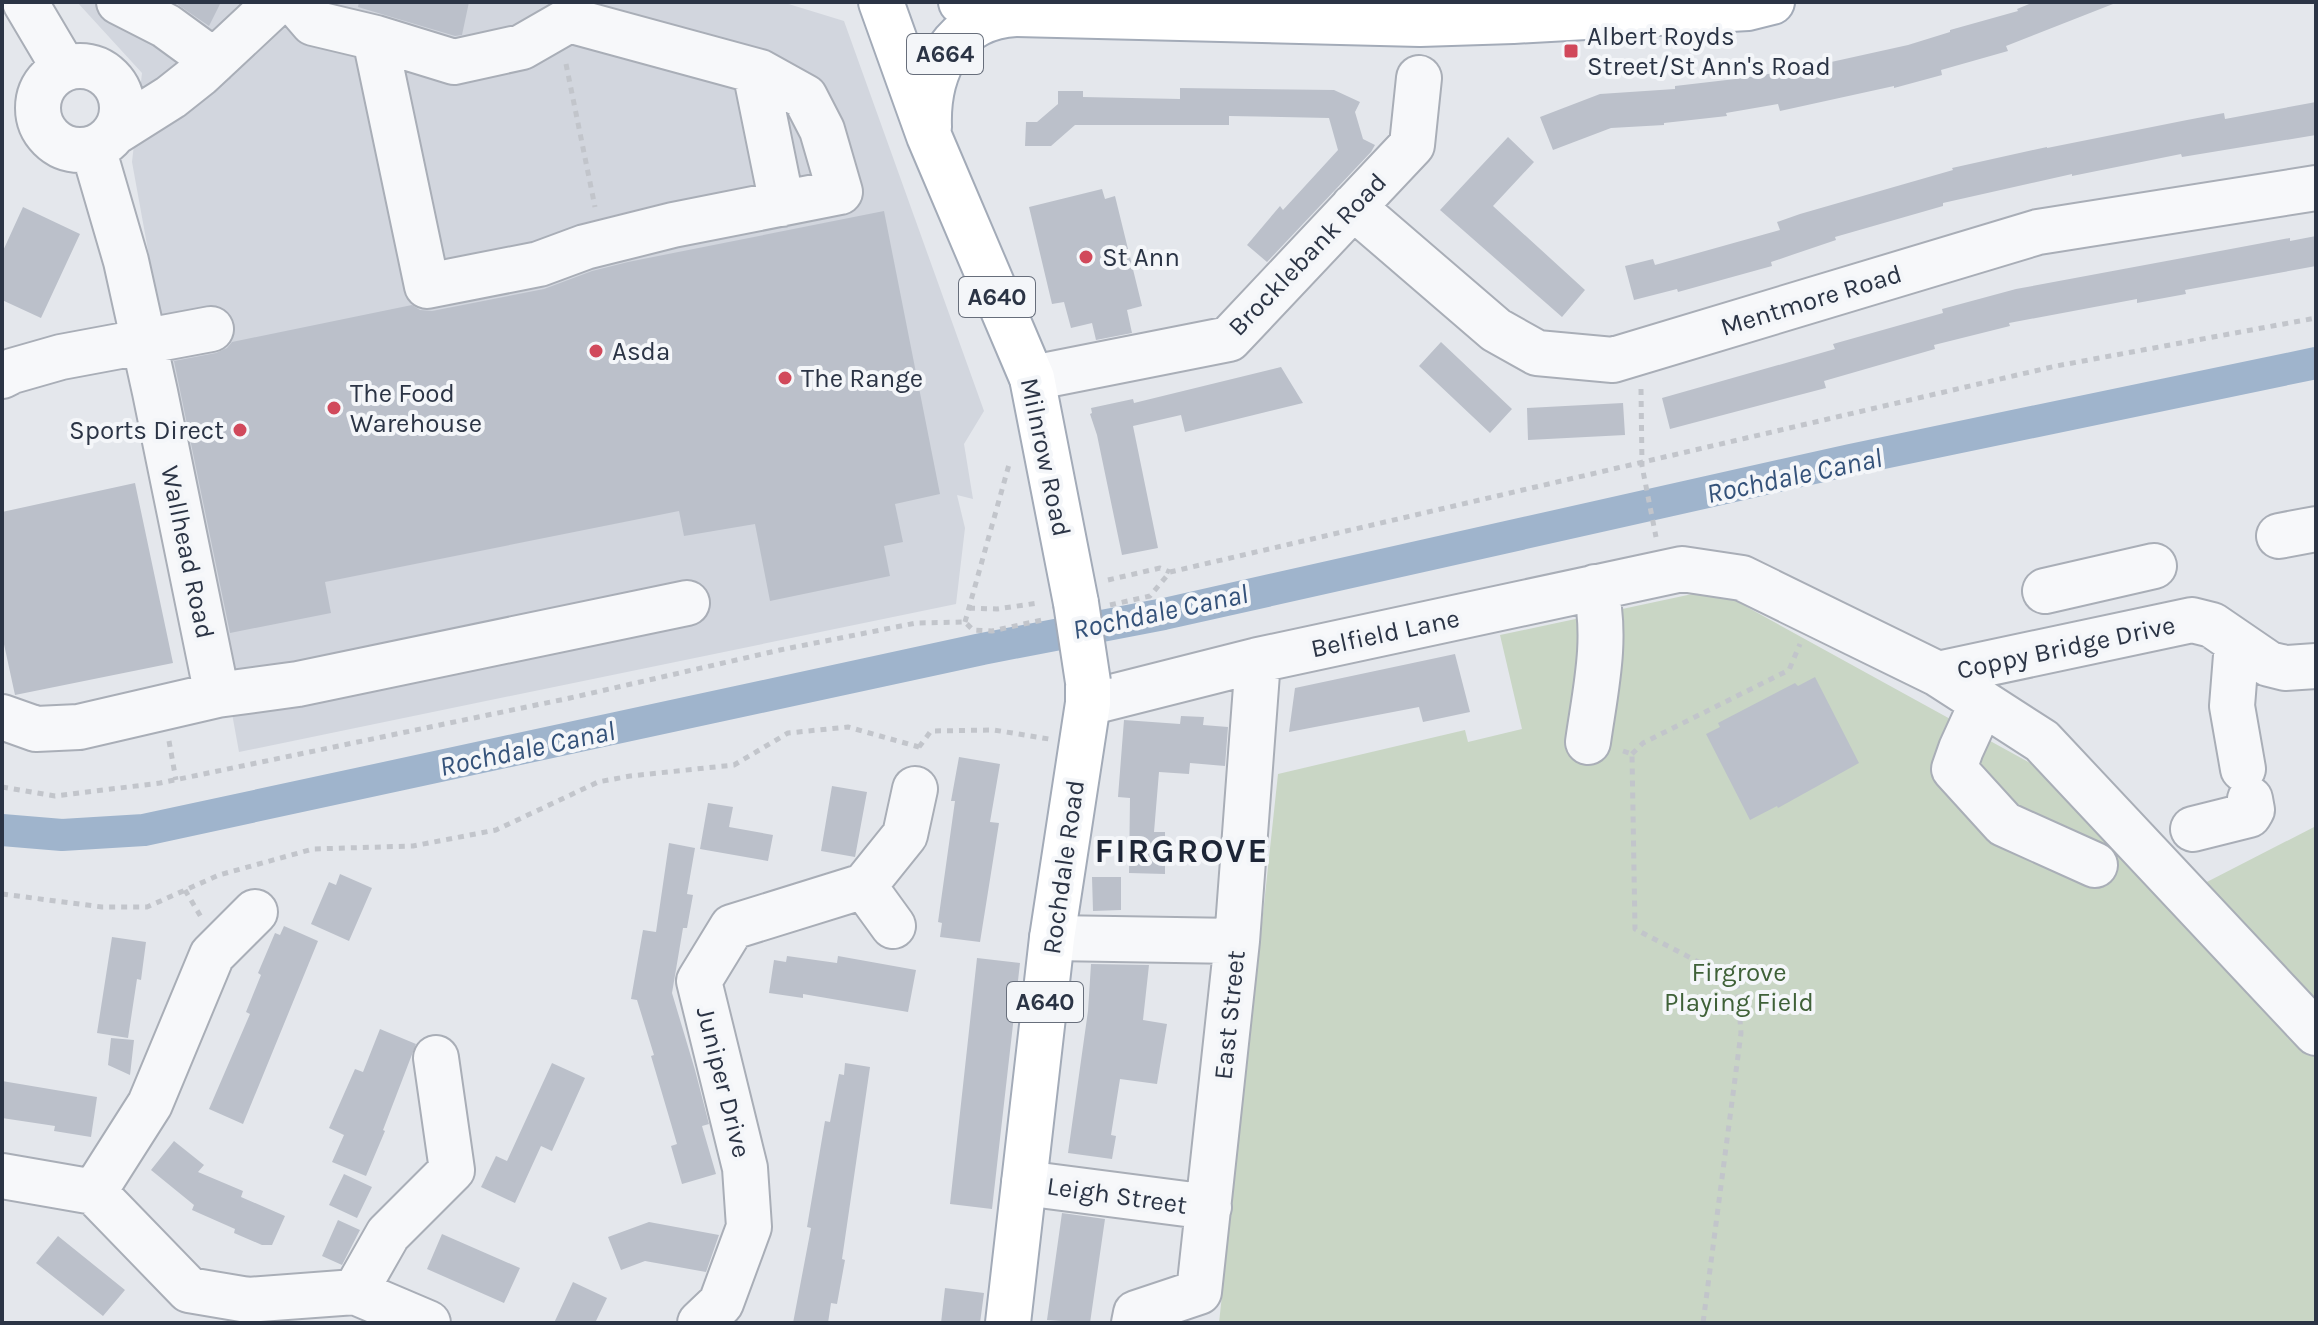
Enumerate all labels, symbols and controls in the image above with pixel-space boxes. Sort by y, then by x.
place label: Albert Royds Street/St Ann's Road [1587,21,1831,82]
road number: A664 [907,34,983,74]
marker: Albert Royds Street/St Ann's Road [1562,42,1580,60]
street label: Brocklebank Road [1222,166,1393,342]
place label: St Ann [1102,242,1180,273]
marker: St Ann [1077,248,1095,266]
street label: Mentmore Road [1717,258,1906,343]
road number: A640 [959,277,1035,317]
place label: Asda [612,336,670,367]
marker: Asda [587,342,605,360]
place label: The Range [801,363,923,394]
marker: The Range [776,369,794,387]
street label: Milnrow Road [1014,375,1077,539]
place label: The Food Warehouse [350,378,482,439]
marker: The Food Warehouse [325,399,343,417]
place label: Sports Direct [69,415,224,446]
marker: Sports Direct [231,421,249,439]
water label: Rochdale Canal [1703,441,1885,510]
street label: Wallhead Road [154,463,221,641]
water label: Rochdale Canal [1069,577,1251,646]
street label: Belfield Lane [1308,603,1462,664]
street label: Coppy Bridge Drive [1954,609,2178,686]
water label: Rochdale Canal [436,714,618,783]
street label: Rochdale Road [1036,778,1091,956]
district label: FIRGROVE [1095,831,1269,871]
street label: East Street [1207,949,1252,1081]
park label: Firgrove Playing Field [1664,957,1814,1018]
road number: A640 [1007,982,1083,1022]
street label: Juniper Drive [690,1003,757,1161]
street label: Leigh Street [1045,1170,1189,1221]

